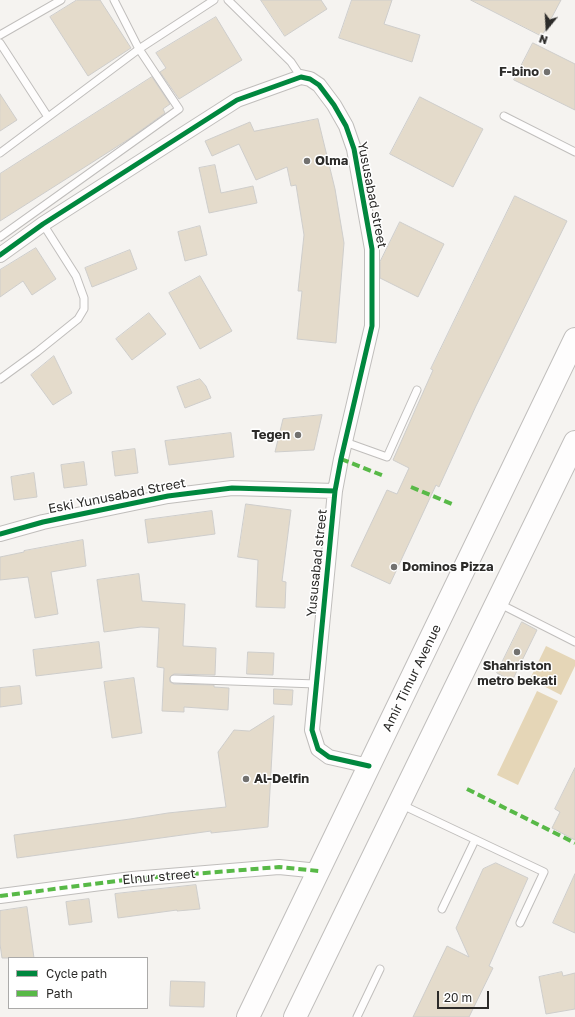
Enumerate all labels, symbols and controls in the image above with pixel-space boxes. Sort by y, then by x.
north arrow [527,8,567,48]
text: N [537,32,549,47]
place label: F-bino [499,64,539,80]
marker: F-bino [542,67,552,77]
street label: Yususabad street [354,140,390,250]
place label: Olma [315,153,348,169]
marker: Olma [302,156,312,166]
place label: Tegen [251,427,290,443]
marker: Tegen [293,430,303,440]
street label: Eski Yunusabad Street [47,475,187,517]
street label: Yususabad street [304,508,330,618]
place label: Dominos Pizza [402,559,493,575]
marker: Dominos Pizza [389,562,399,572]
street label: Amir Timur Avenue [379,622,445,734]
marker: Shahriston metro bekati [512,647,522,657]
place label: Shahriston metro bekati [477,658,557,689]
place label: Al-Delfin [254,771,309,787]
marker: Al-Delfin [241,774,251,784]
street label: Elnur street [122,866,196,888]
legend [8,957,148,1009]
text: Cycle path [46,966,107,981]
scale bar [439,983,491,1009]
text: Path [46,986,73,1001]
text: 20 m [444,990,472,1005]

